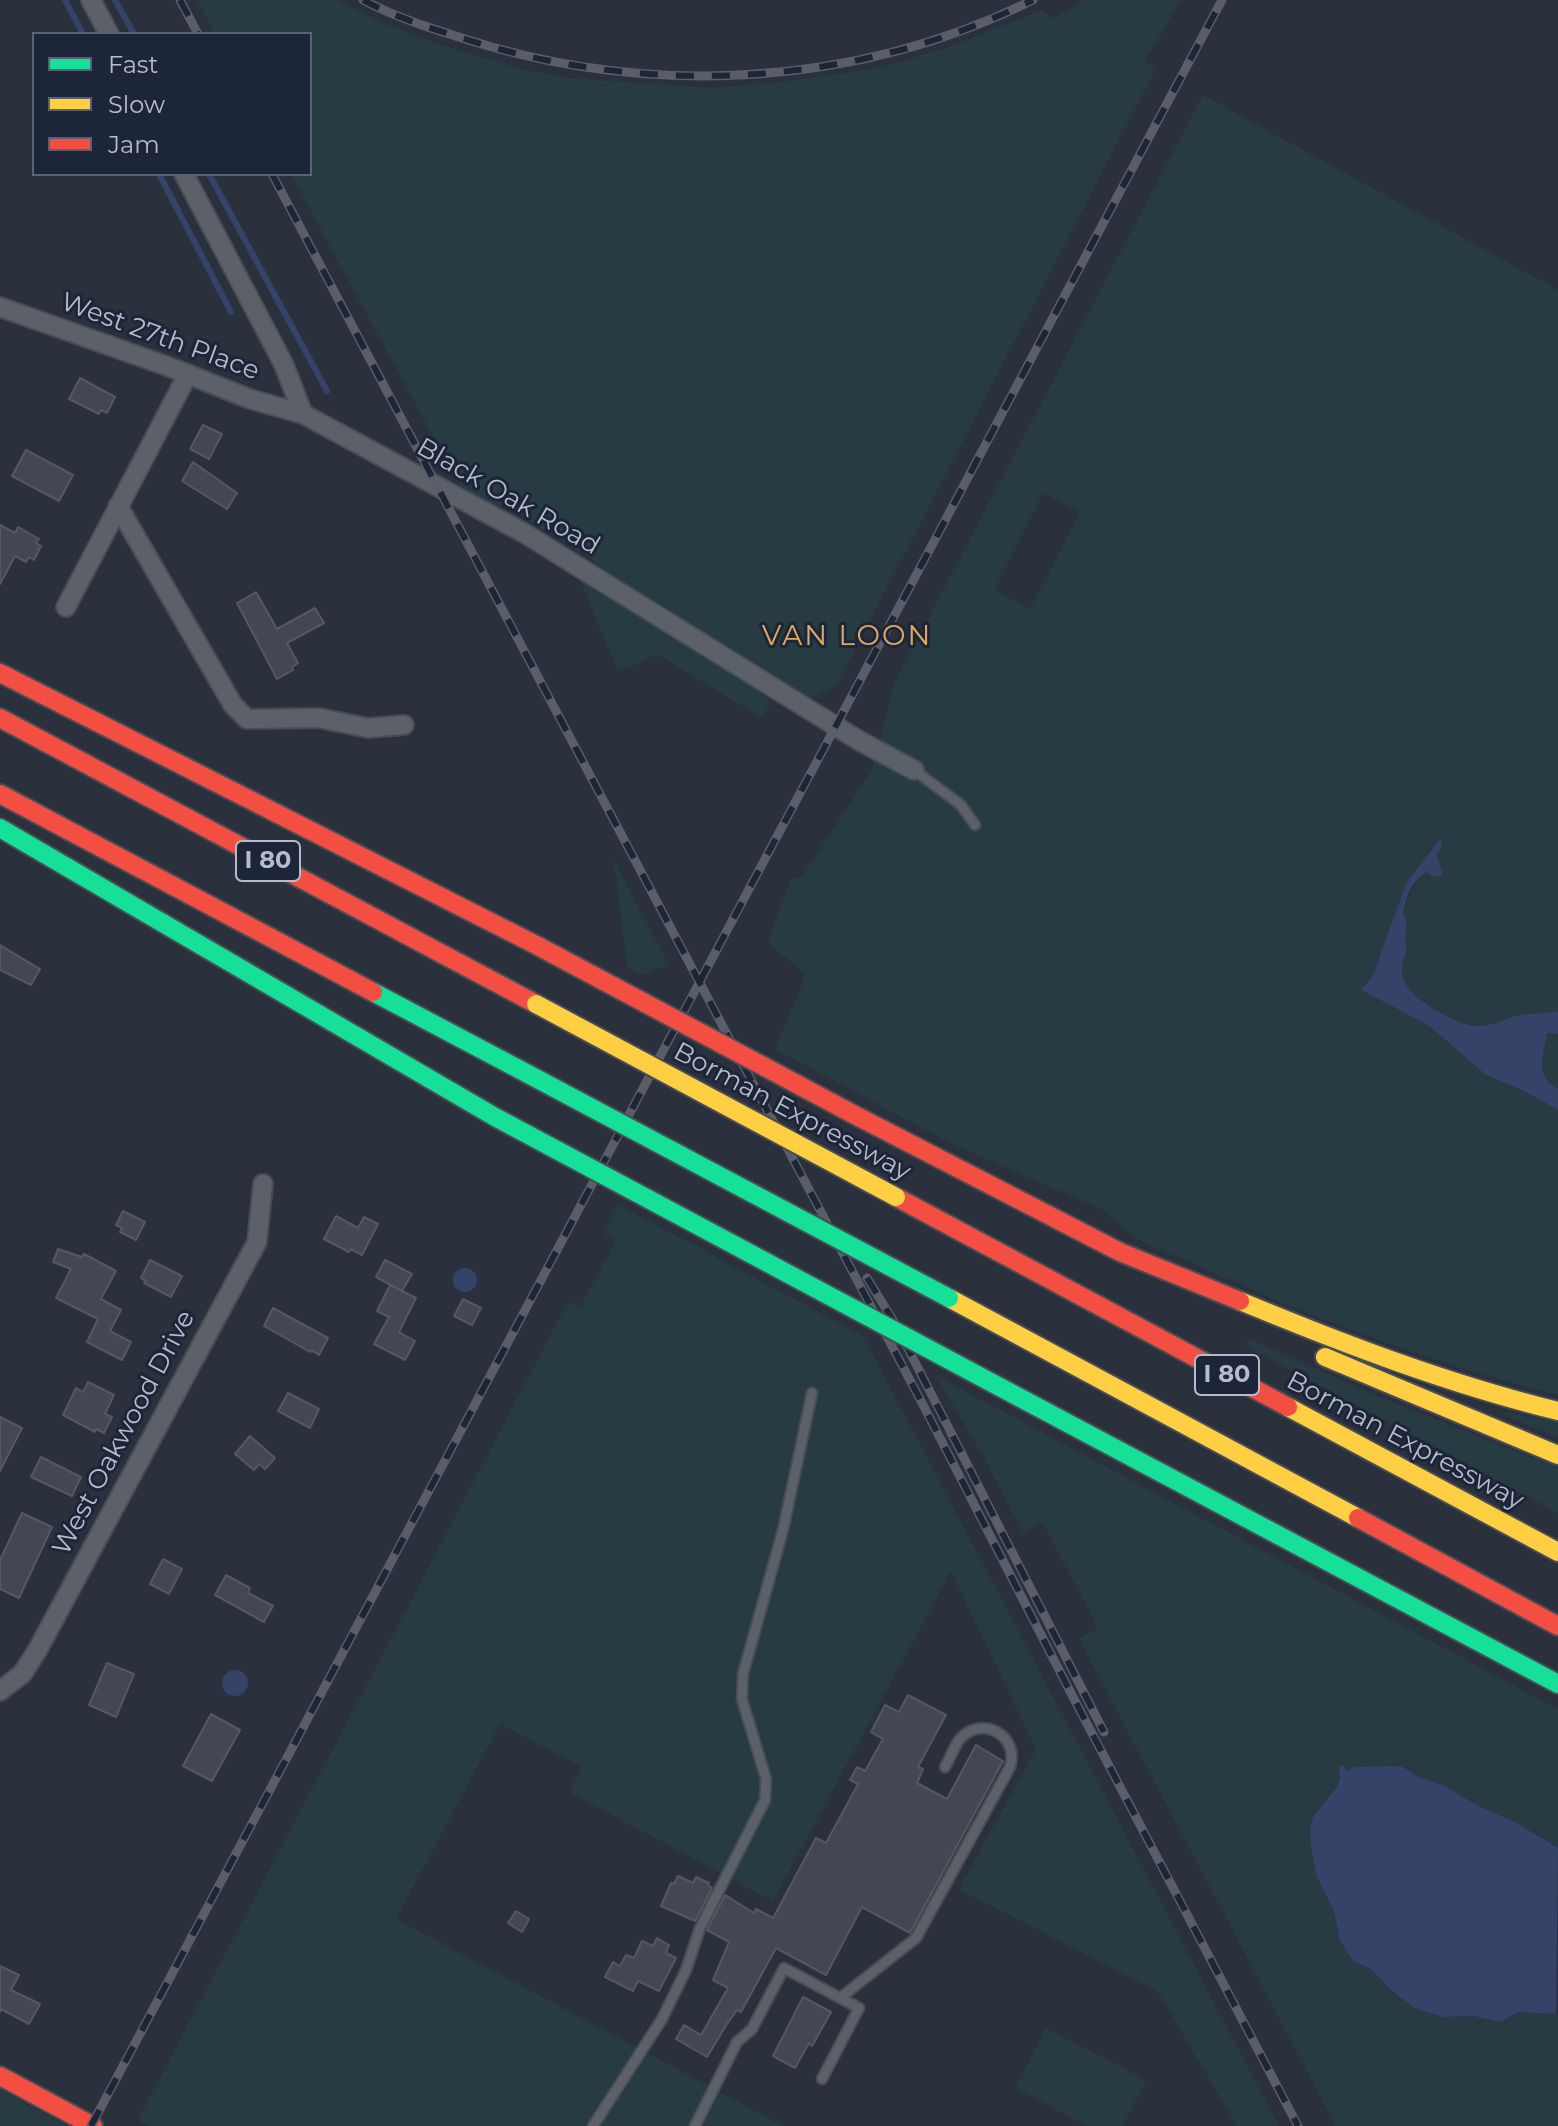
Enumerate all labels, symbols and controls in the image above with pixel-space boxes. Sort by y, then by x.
legend [32,32,312,176]
text: Fast [108,50,158,79]
text: Slow [108,90,165,119]
text: Jam [108,130,160,159]
street label: West 27th Place [57,287,263,387]
street label: Black Oak Road [411,432,605,562]
district label: VAN LOON [762,620,932,654]
road number: I 80 [236,841,300,881]
street label: Borman Expressway [668,1036,916,1188]
street label: West Oakwood Drive [46,1305,202,1561]
road number: I 80 [1195,1355,1259,1395]
street label: Borman Expressway [1281,1365,1529,1517]

